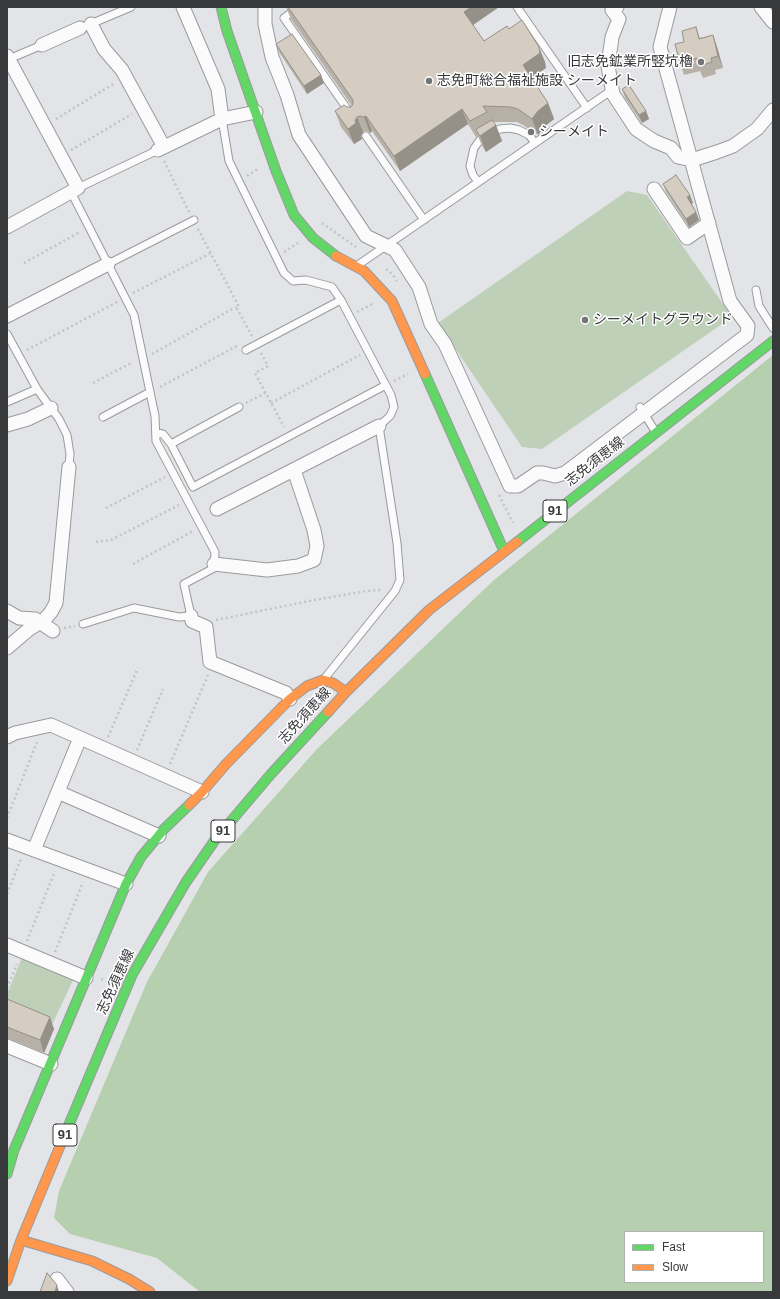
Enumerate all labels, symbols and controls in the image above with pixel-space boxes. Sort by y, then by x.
place label: 旧志免鉱業所竪坑櫓 [567,54,693,70]
marker: 旧志免鉱業所竪坑櫓 [696,57,706,67]
place label: 志免町総合福祉施設 シーメイト [437,73,637,89]
marker: 志免町総合福祉施設 シーメイト [424,76,434,86]
place label: シーメイト [539,124,609,140]
marker: シーメイト [526,127,536,137]
place label: シーメイトグラウンド [593,312,733,328]
marker: シーメイトグラウンド [580,315,590,325]
street label: 志免須恵線 [562,434,628,490]
road number: 91 [543,500,567,522]
street label: 志免須恵線 [275,684,335,748]
road number: 91 [211,820,235,842]
street label: 志免須恵線 [94,947,138,1017]
road number: 91 [53,1124,77,1146]
legend [624,1231,764,1283]
text: Fast [662,1240,685,1254]
text: Slow [662,1260,688,1274]

